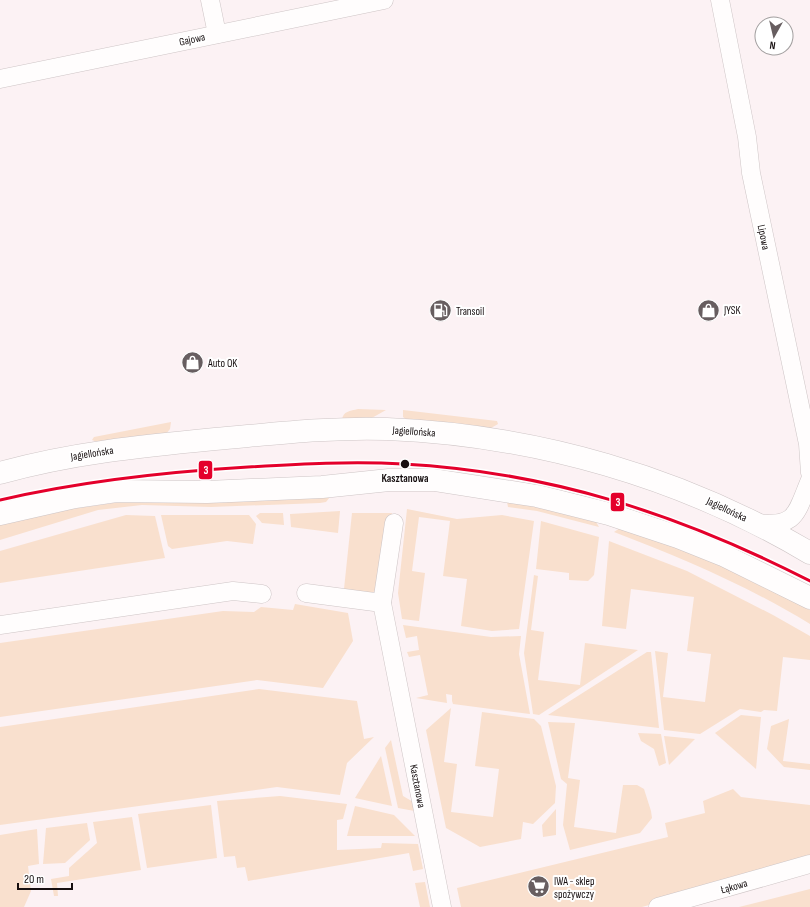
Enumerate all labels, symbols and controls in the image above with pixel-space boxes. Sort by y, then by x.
north arrow [754,16,794,56]
street label: Gajowa [178,30,206,49]
text: N [769,39,776,52]
street label: Lipowa [755,223,773,251]
shop icon: JYSK [696,297,722,323]
fuel station icon: Transoil [427,298,453,324]
place label: JYSK [723,304,741,317]
place label: Transoil [456,305,484,318]
shop icon: Auto OK [179,350,205,376]
place label: Auto OK [207,357,237,370]
street label: Jagiellońska [391,423,436,439]
street label: Jagiellońska [69,444,114,463]
marker: Kasztanowa [399,458,411,470]
line badge: 3 [198,460,213,480]
text: 3 [204,464,209,477]
place label: Kasztanowa [382,472,429,485]
line badge: 3 [610,492,625,512]
street label: Jagiellońska [704,494,749,524]
text: 3 [616,496,621,509]
street label: Kasztanowa [407,763,428,809]
scale bar [18,865,72,891]
text: 20 m [24,872,44,887]
supermarket icon: IWA - sklep spożywczy [526,874,552,900]
place label: IWA - sklep spożywczy [554,875,595,901]
street label: Łąkowa [718,876,749,897]

